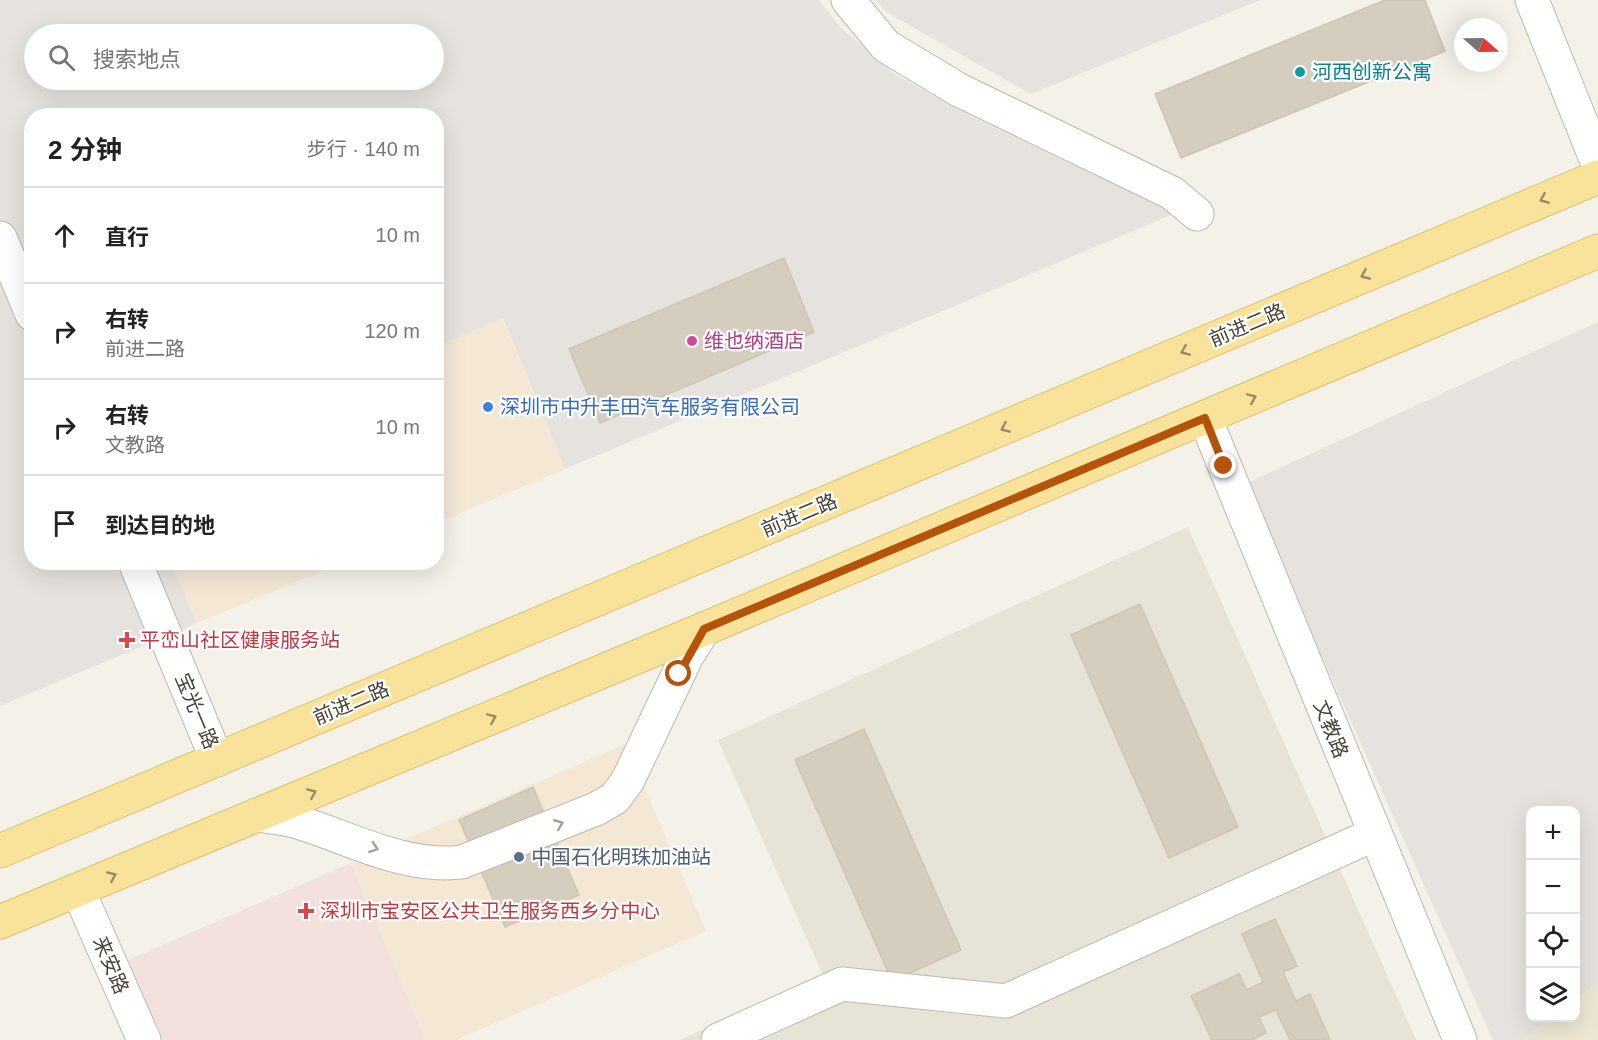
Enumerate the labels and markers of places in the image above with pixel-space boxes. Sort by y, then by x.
place label: 河西创新公寓 [1312,61,1432,83]
marker: 河西创新公寓 [1293,65,1307,79]
place label: 维也纳酒店 [704,330,804,352]
marker: 维也纳酒店 [685,334,699,348]
place label: 深圳市中升丰田汽车服务有限公司 [500,396,800,418]
marker: 深圳市中升丰田汽车服务有限公司 [481,400,495,414]
place label: 平峦山社区健康服务站 [140,629,340,651]
marker: 平峦山社区健康服务站 [118,631,136,649]
place label: 中国石化明珠加油站 [531,846,711,868]
marker: 中国石化明珠加油站 [512,850,526,864]
place label: 深圳市宝安区公共卫生服务西乡分中心 [320,900,660,922]
marker: 深圳市宝安区公共卫生服务西乡分中心 [297,902,315,920]

